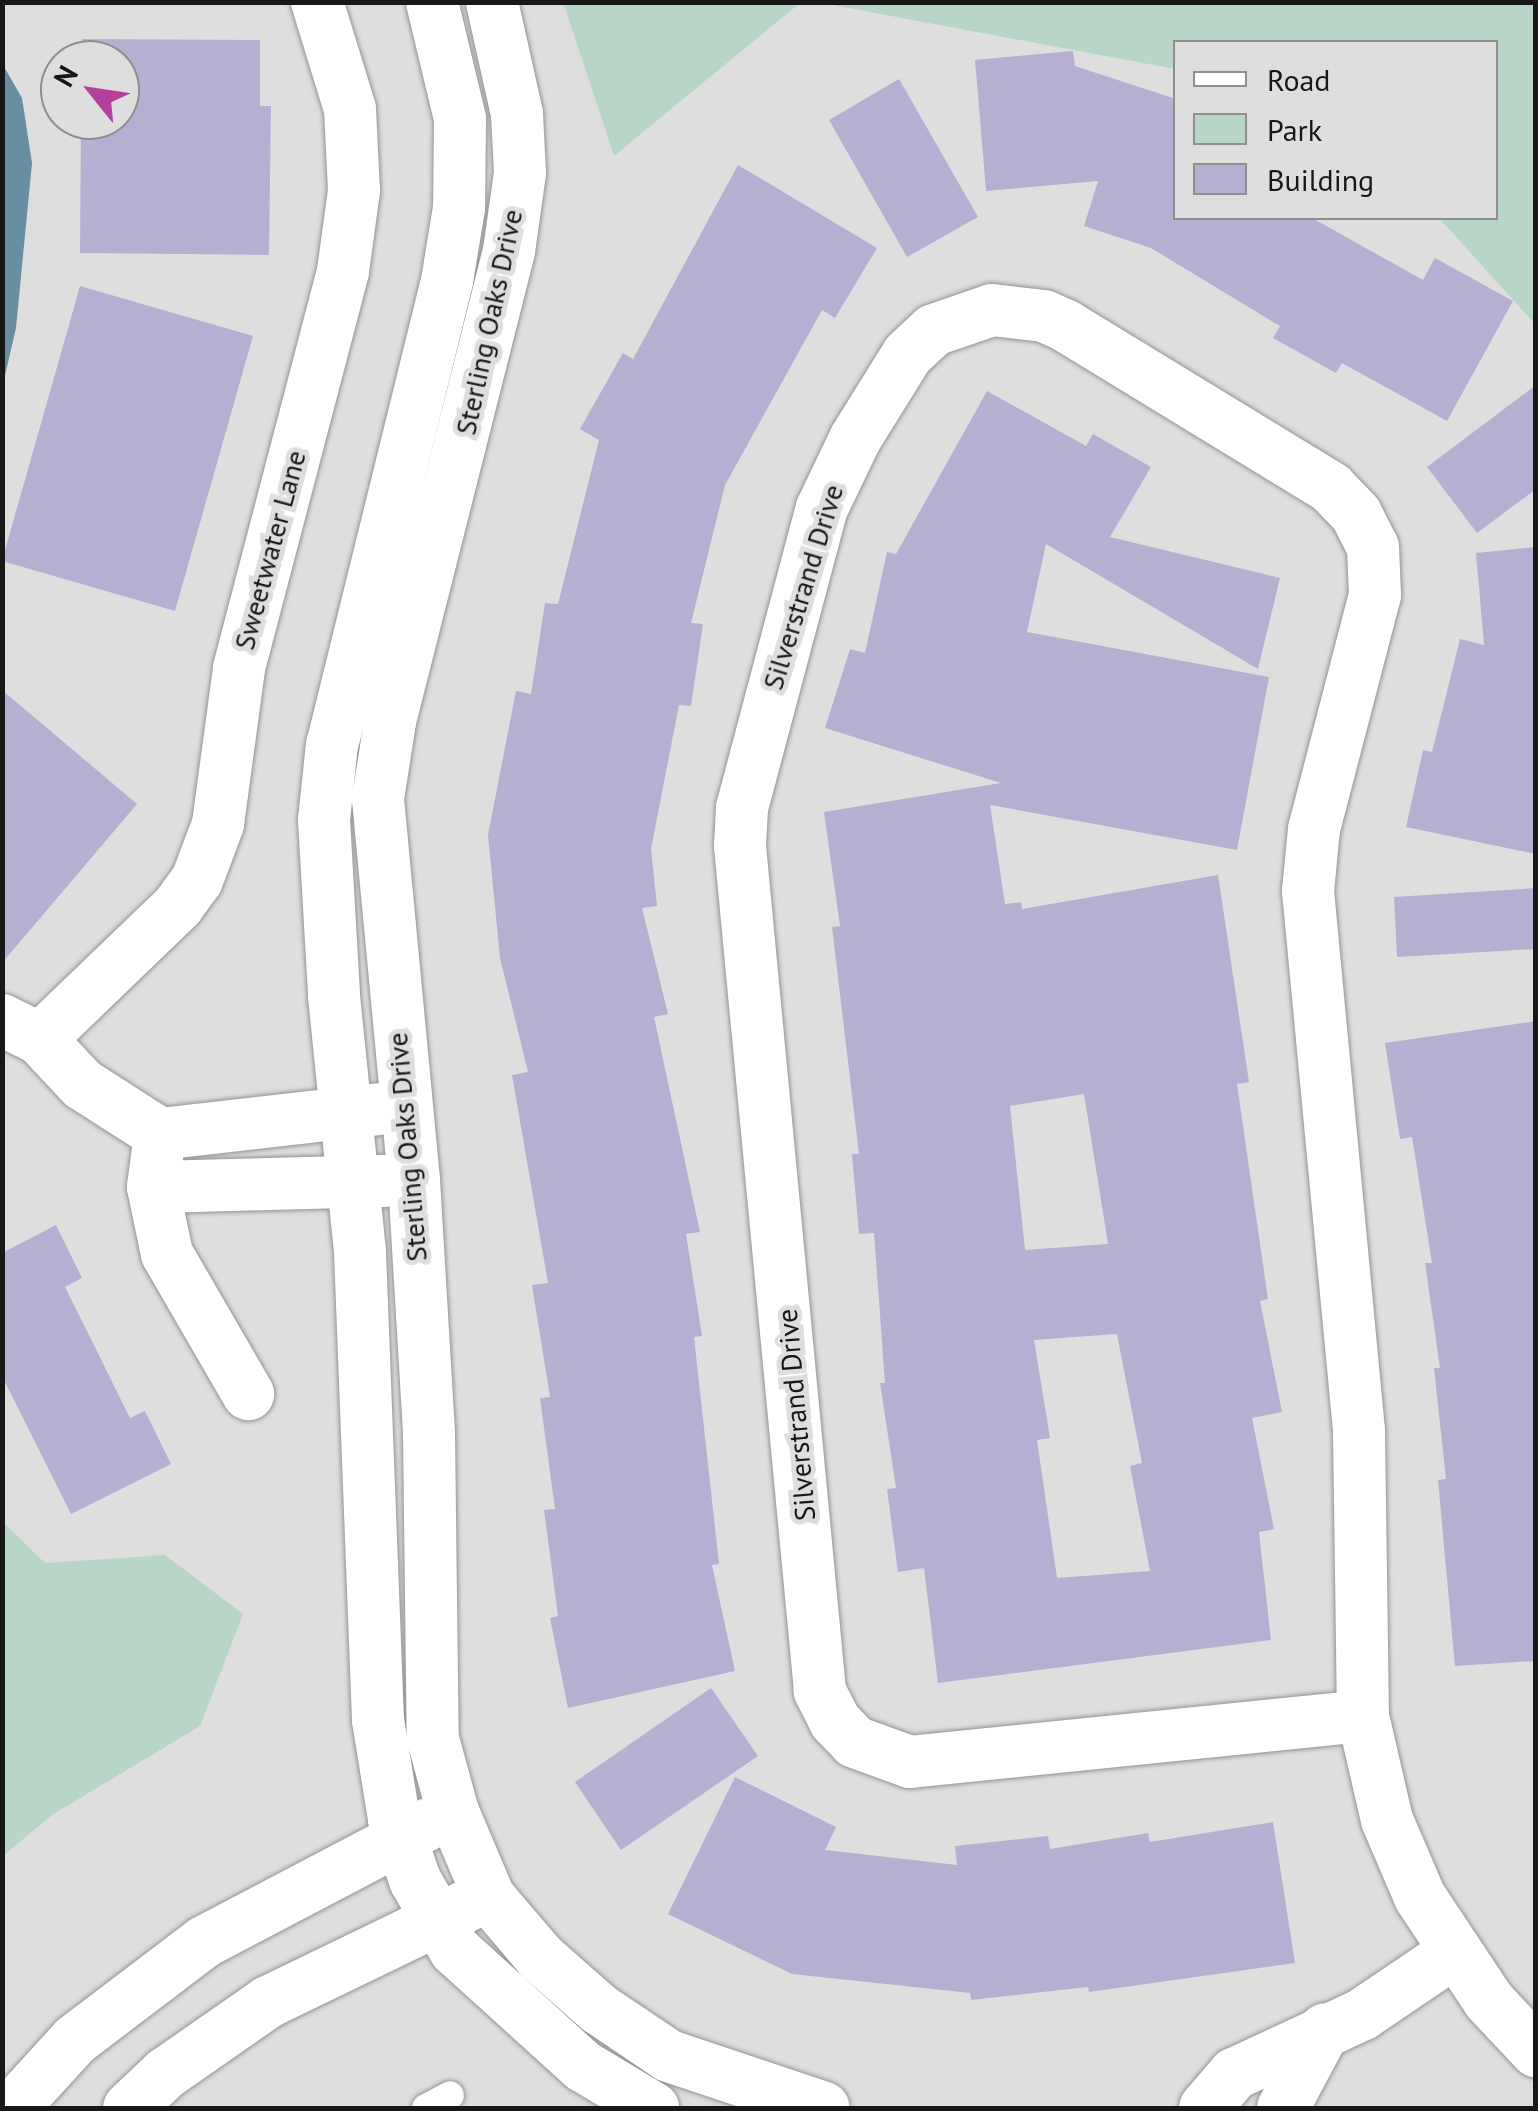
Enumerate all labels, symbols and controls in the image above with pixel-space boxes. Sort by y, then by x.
north arrow [40,40,140,140]
legend [1173,40,1498,220]
text: N [45,59,86,93]
text: Road [1267,60,1331,99]
text: Park [1267,110,1322,149]
text: Building [1267,160,1374,199]
street label: Sterling Oaks Drive [449,206,529,438]
street label: Sweetwater Lane [227,447,313,653]
street label: Silverstrand Drive [756,480,850,694]
street label: Sterling Oaks Drive [380,1031,434,1263]
street label: Silverstrand Drive [770,1308,822,1522]

